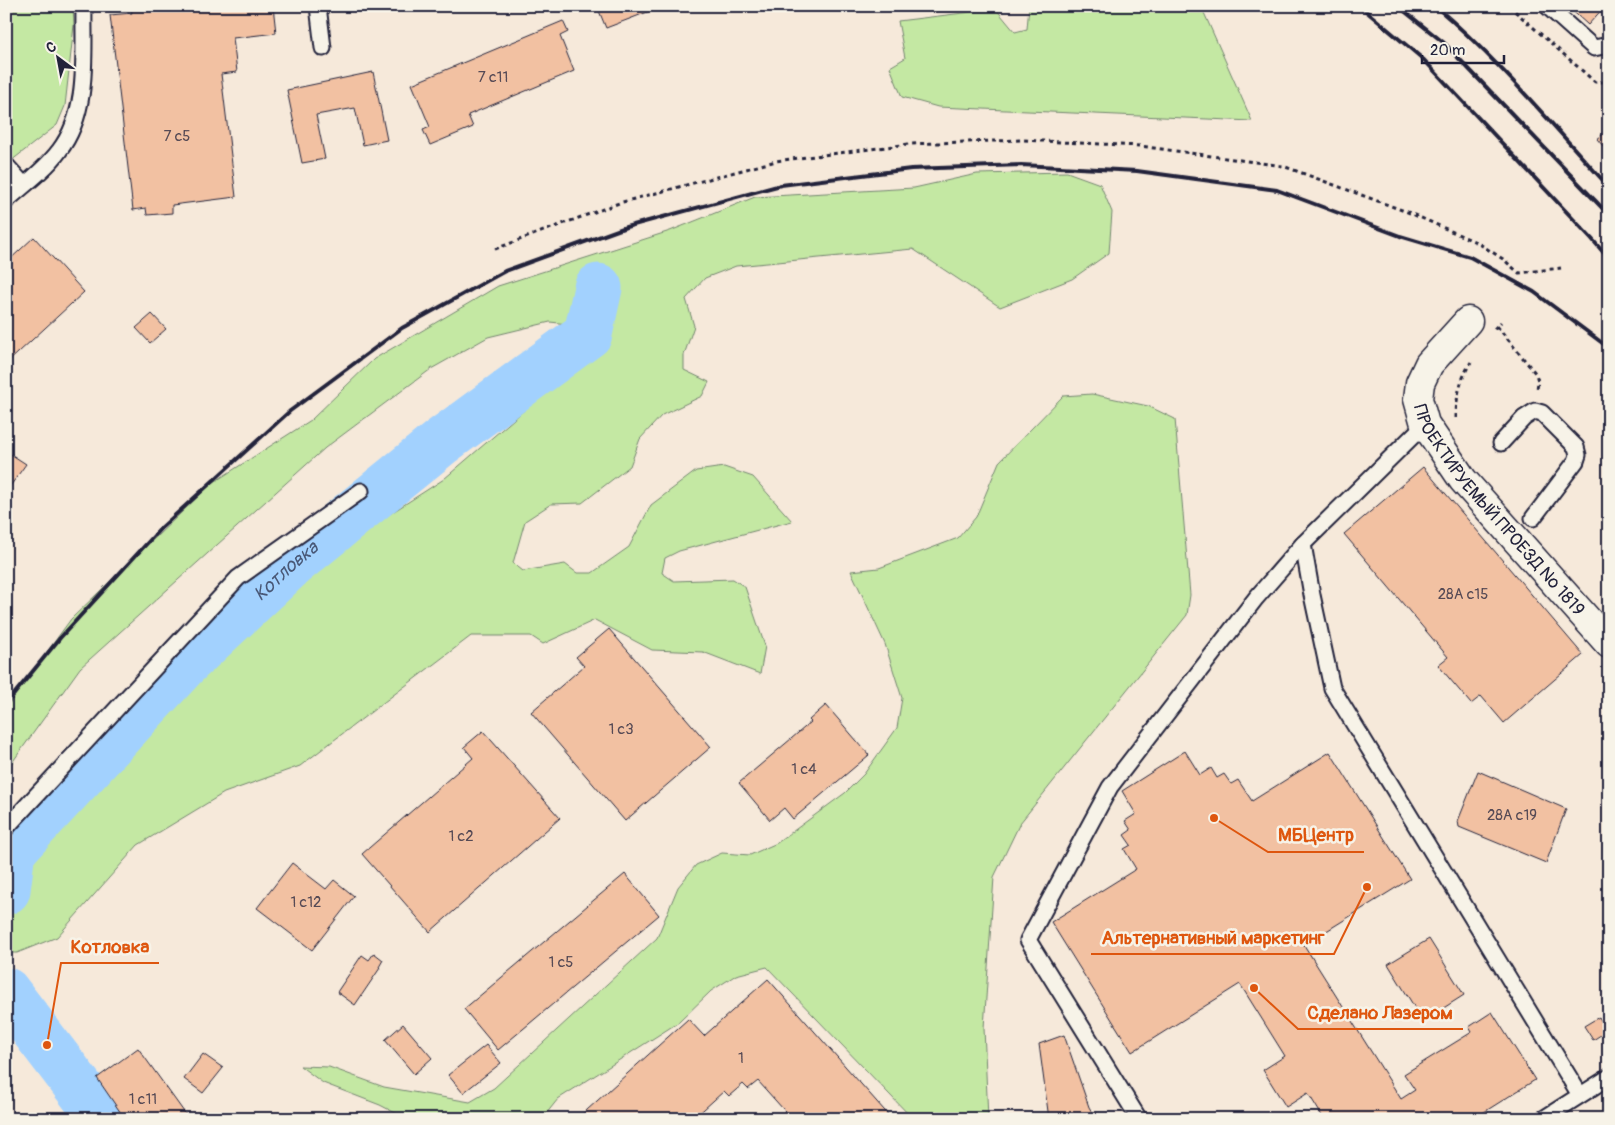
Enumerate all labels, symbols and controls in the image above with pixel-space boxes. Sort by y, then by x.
north arrow [32,32,82,82]
scale bar [1422,32,1505,64]
text: С [43,38,60,57]
text: 20 m [1430,41,1465,60]
house number: 7 с11 [478,68,508,87]
house number: 7 с5 [164,127,190,146]
street label: ПРОЕКТИРУЕМЫЙ ПРОЕЗД № 1819 [1408,402,1590,621]
water label: Котловка [248,535,324,606]
house number: 28А с15 [1438,585,1488,604]
house number: 1 с3 [608,720,634,739]
house number: 1 с4 [791,760,817,779]
house number: 28А с19 [1487,806,1537,825]
callout: МБЦентр [1268,818,1364,852]
text: МБЦентр [1278,823,1354,847]
house number: 1 с2 [448,827,474,846]
house number: 1 с12 [291,893,322,912]
callout: Альтернативный маркетинг [1091,920,1334,954]
text: Альтернативный маркетинг [1102,926,1325,950]
callout: Котловка [61,929,159,963]
text: Котловка [71,935,150,959]
house number: 1 с5 [549,953,573,972]
callout: Сделано Лазером [1298,995,1463,1029]
text: Сделано Лазером [1307,1001,1453,1025]
house number: 1 [738,1049,744,1068]
house number: 1 с11 [129,1090,157,1109]

